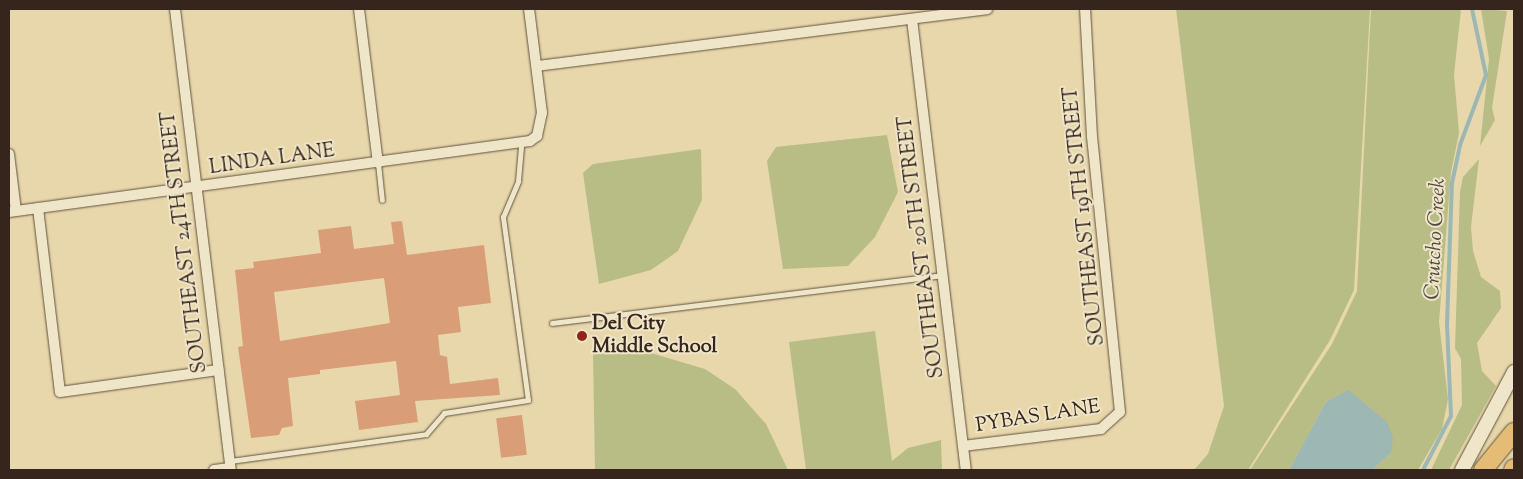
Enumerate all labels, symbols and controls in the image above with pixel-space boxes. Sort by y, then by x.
street label: SOUTHEAST 19TH STREET [1059,85,1111,347]
street label: SOUTHEAST 24TH STREET [157,110,213,374]
street label: SOUTHEAST 20TH STREET [894,114,950,380]
street label: LINDA LANE [208,139,336,181]
water label: Crutcho Creek [1420,178,1452,300]
place label: Del City Middle School [592,312,717,359]
marker: Del City Middle School [576,330,588,342]
street label: PYBAS LANE [974,395,1102,439]

